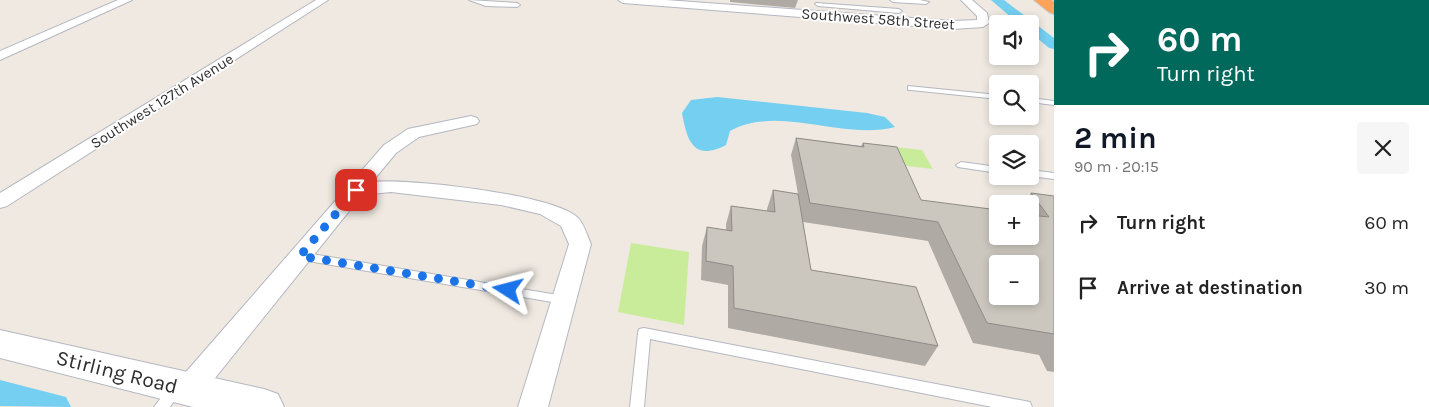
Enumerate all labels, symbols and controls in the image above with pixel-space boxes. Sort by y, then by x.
street label: Southwest 58th Street [801,5,956,33]
map controls [989,15,1039,305]
button: sound [989,15,1039,65]
text: 60 m [1157,19,1242,60]
icon: right [1074,20,1139,85]
street label: Southwest 127th Avenue [87,50,237,152]
text: Turn right [1157,61,1255,87]
button: search [989,75,1039,125]
text: 2 min [1074,120,1157,156]
button: close [1357,122,1409,174]
button: layers [989,135,1039,185]
text: 90 m · 20:15 [1074,157,1159,176]
pin [335,169,377,211]
icon: arrive [342,176,370,204]
button: + [989,195,1039,245]
icon: right [1074,209,1102,237]
text: Turn right [1117,212,1206,234]
text: 60 m [1365,212,1409,234]
button: − [989,255,1039,305]
position arrow [481,263,533,315]
icon: arrive [1074,274,1102,302]
text: Arrive at destination [1117,277,1303,299]
text: 30 m [1364,277,1409,299]
street label: Stirling Road [54,345,180,399]

